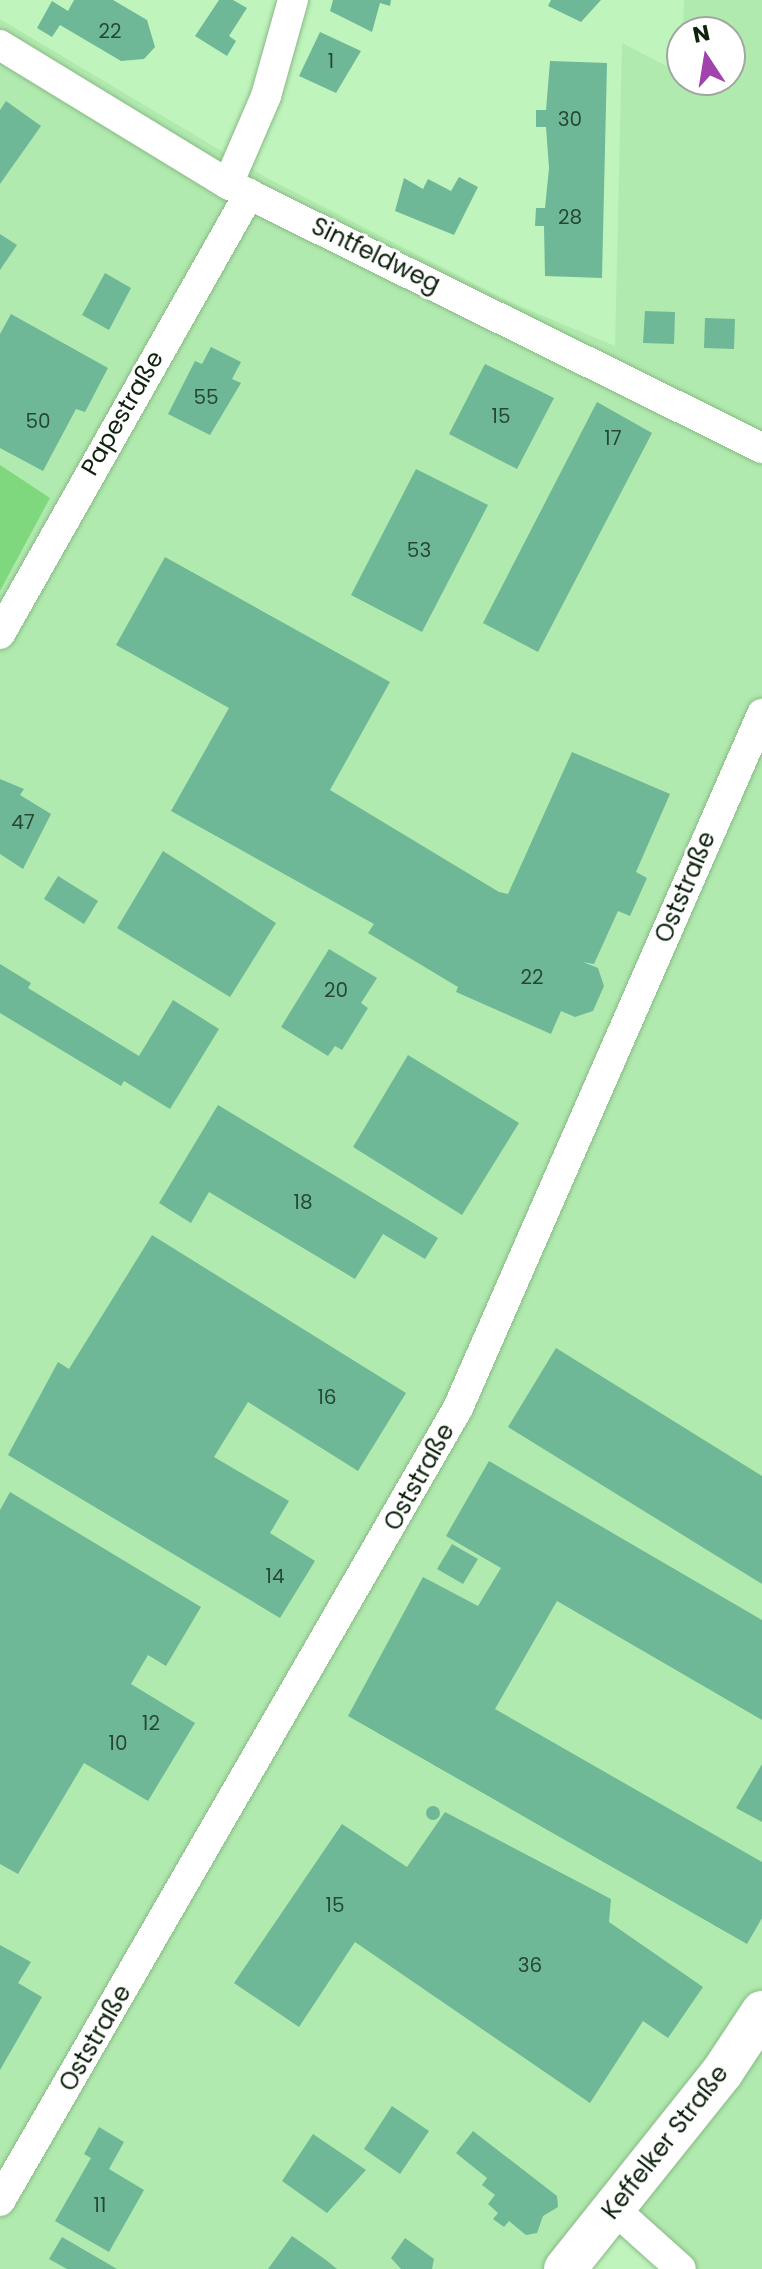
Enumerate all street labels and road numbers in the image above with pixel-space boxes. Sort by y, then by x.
street label: Sintfeldweg [307,211,445,299]
street label: Papestraße [75,346,169,480]
street label: Oststraße [649,827,721,947]
street label: Oststraße [378,1419,460,1535]
street label: Oststraße [53,1980,137,2096]
street label: Keffelker Straße [596,2059,734,2225]

